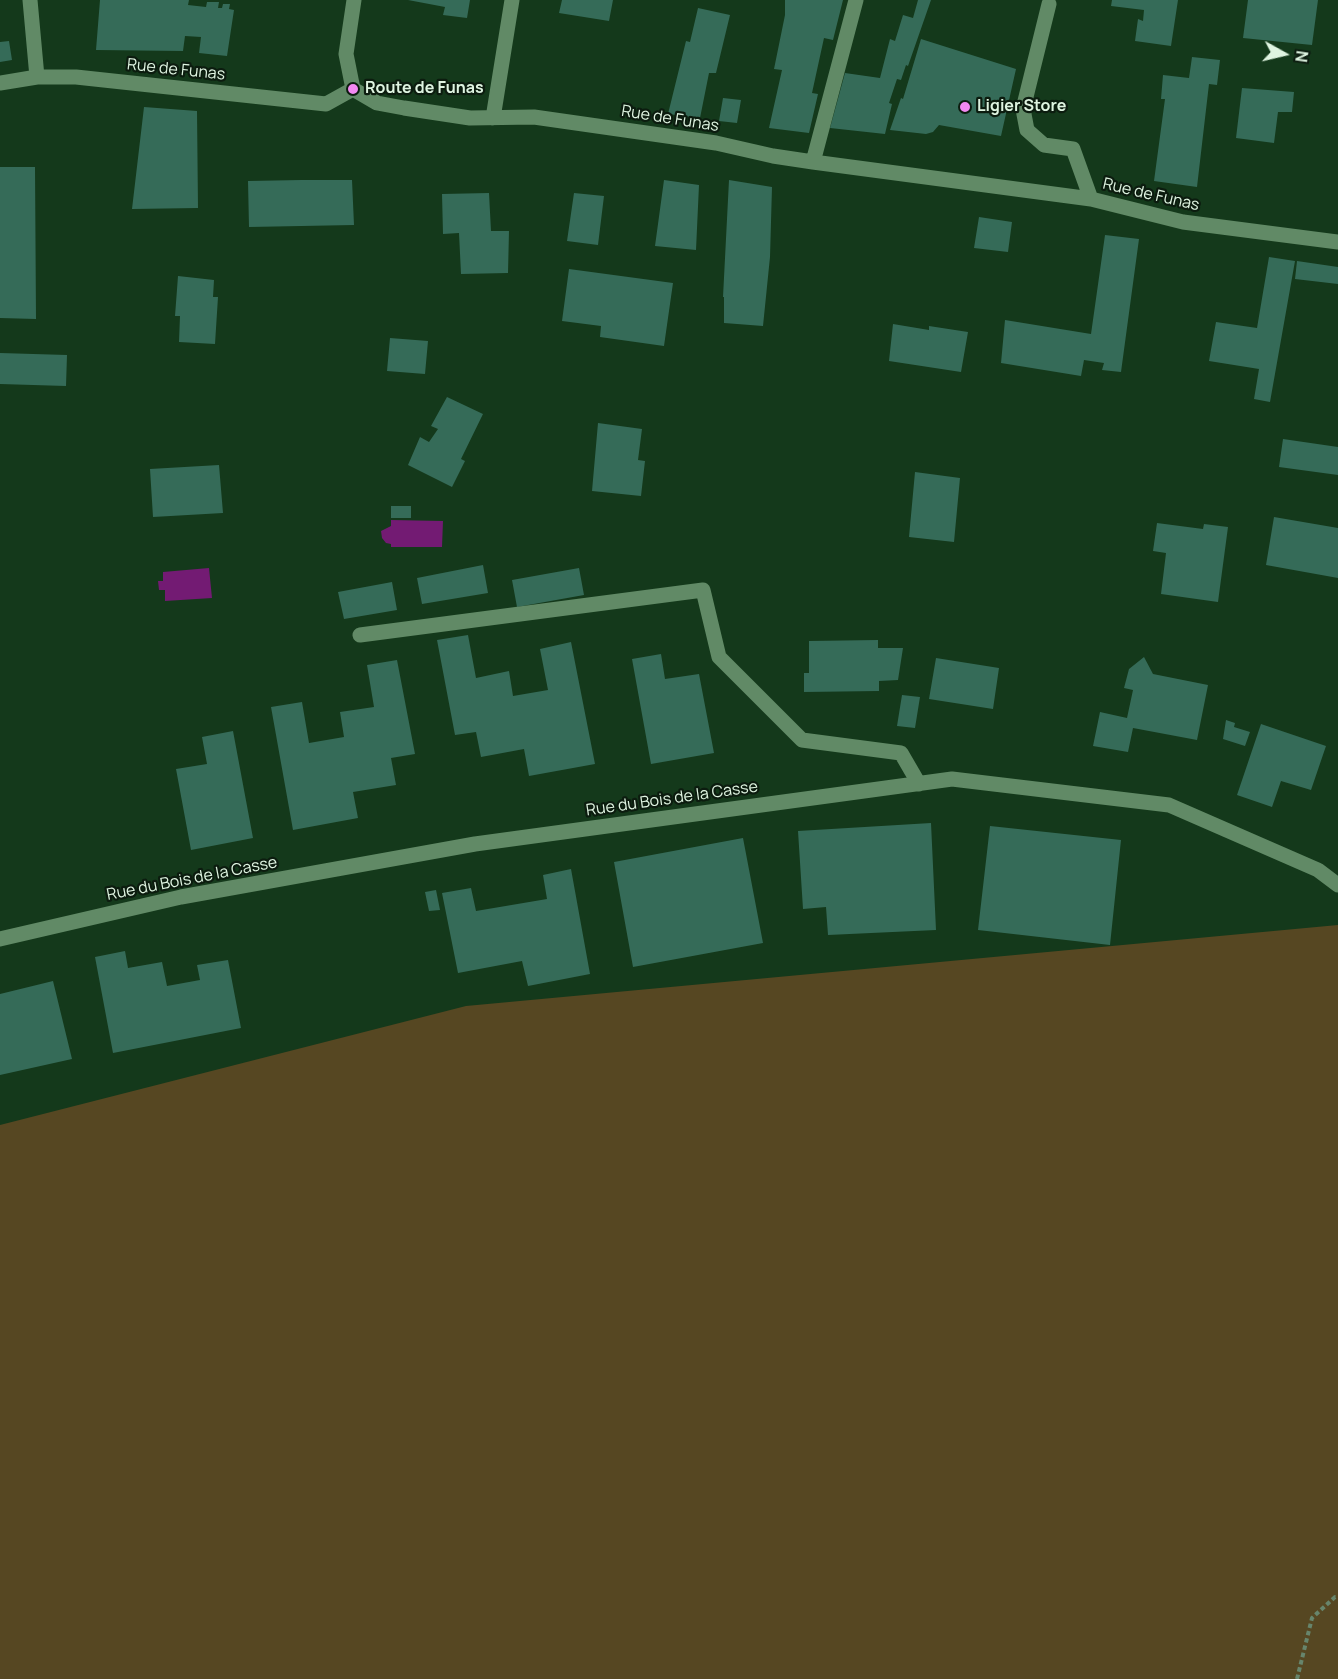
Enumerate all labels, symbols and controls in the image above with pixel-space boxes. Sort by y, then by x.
north arrow [1254,24,1314,84]
text: N [1290,49,1314,64]
street label: Rue de Funas [126,55,226,85]
place label: Route de Funas [365,79,484,99]
marker: Route de Funas [346,82,360,96]
place label: Ligier Store [977,97,1066,117]
marker: Ligier Store [958,100,972,114]
street label: Rue de Funas [620,102,720,136]
street label: Rue de Funas [1101,175,1201,215]
street label: Rue du Bois de la Casse [585,777,759,821]
street label: Rue du Bois de la Casse [105,853,279,905]

